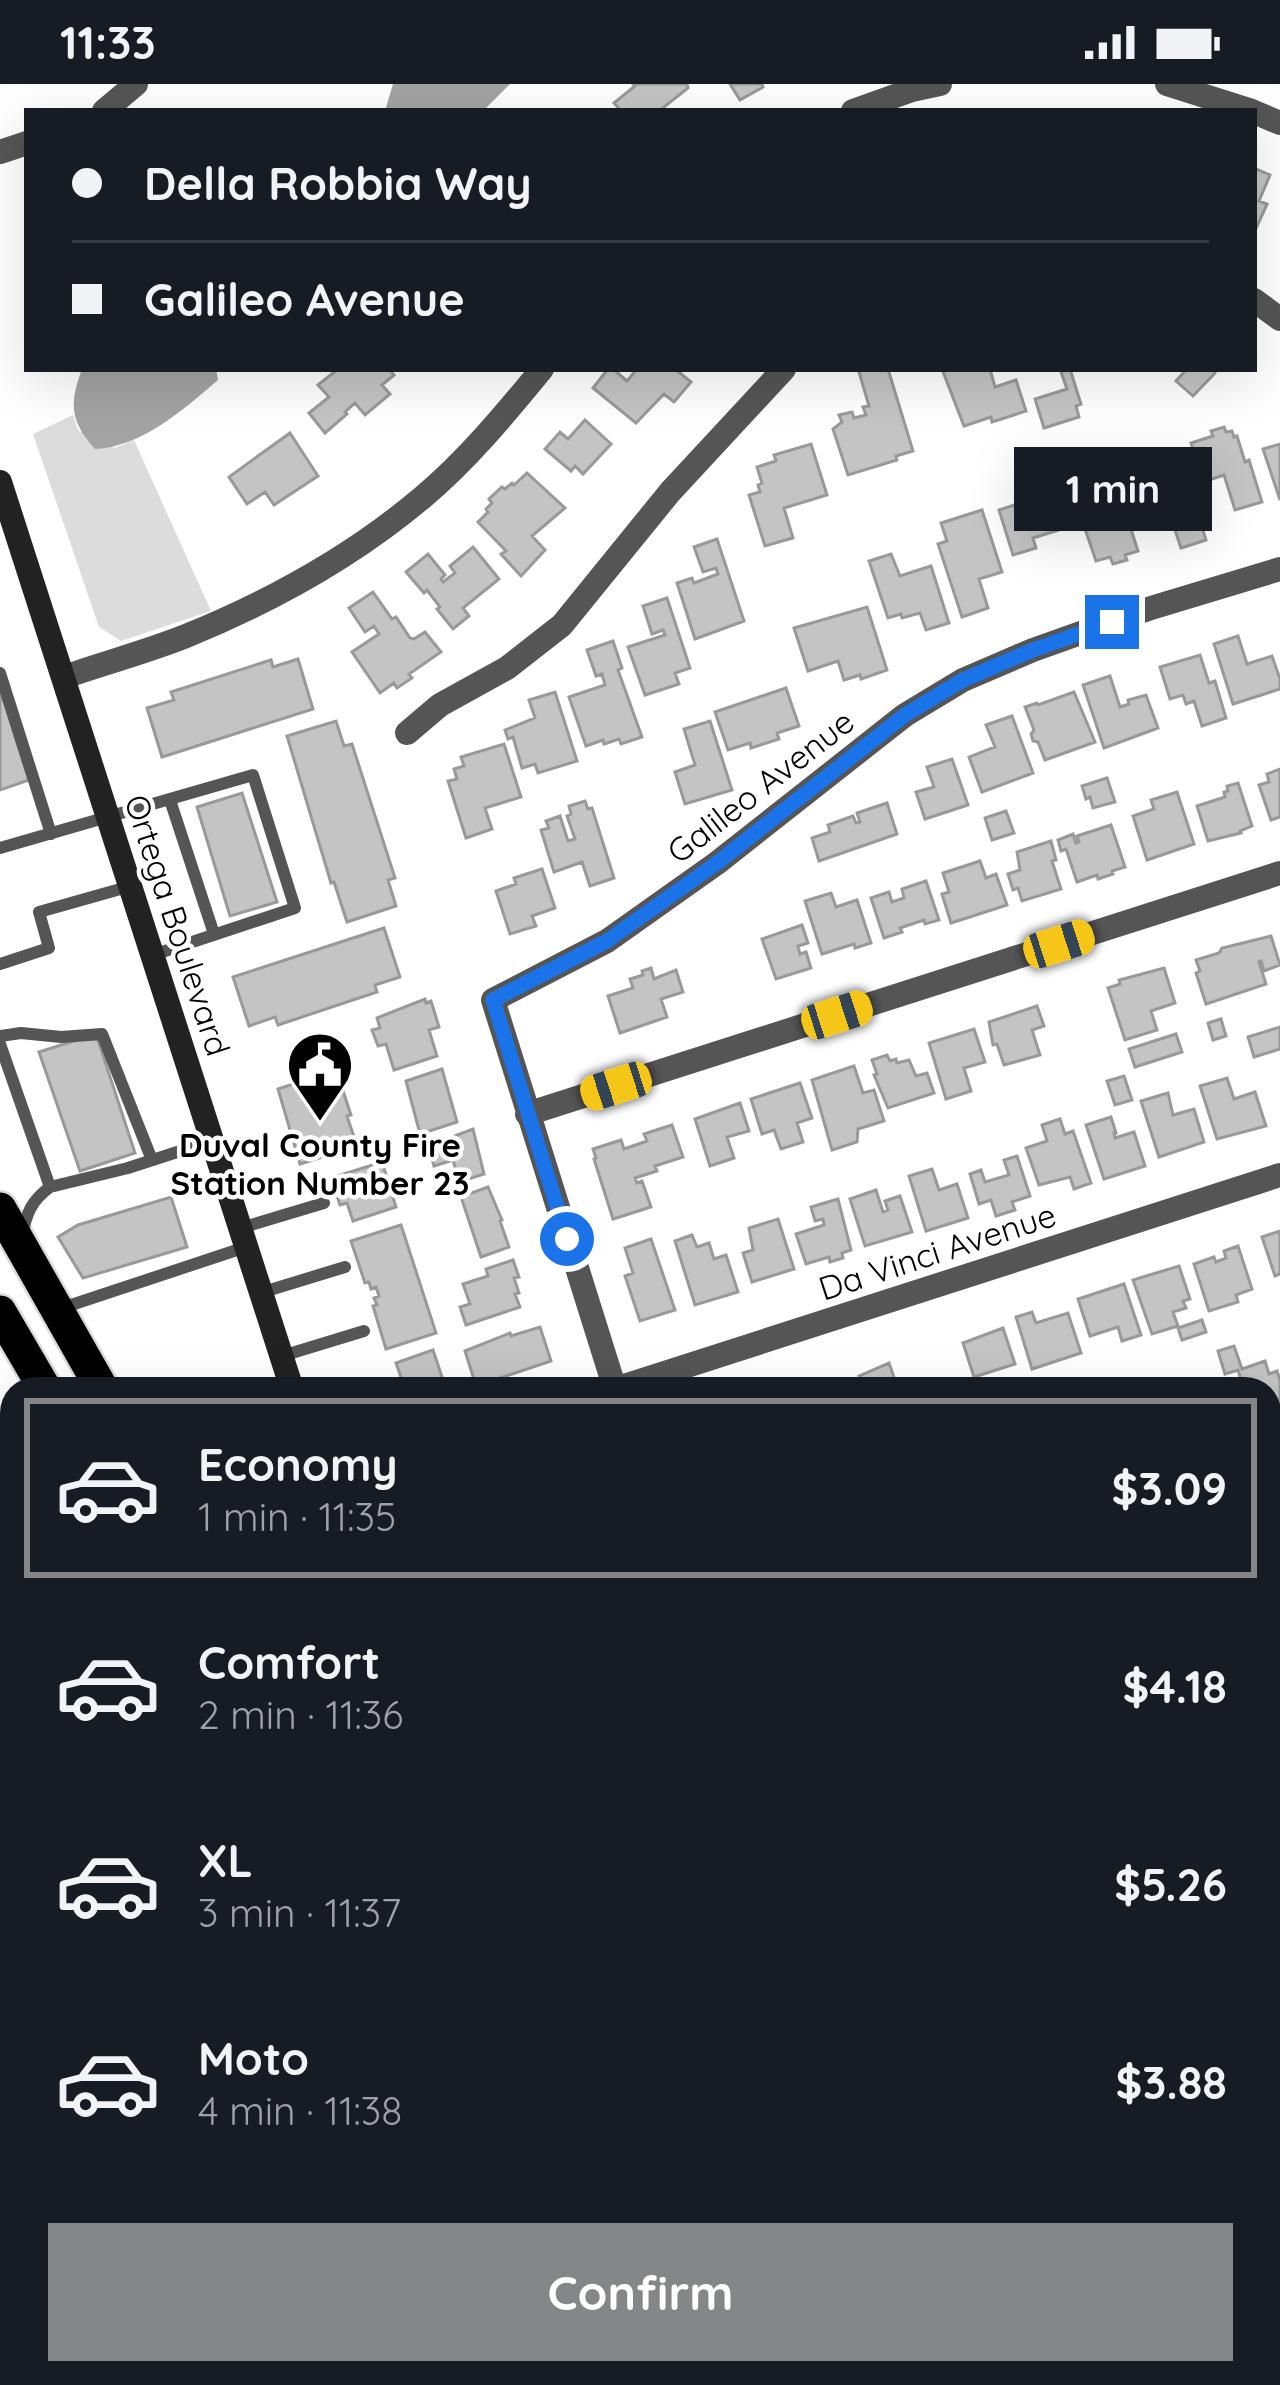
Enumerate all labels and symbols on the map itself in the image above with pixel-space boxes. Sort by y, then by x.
callout: 1 min [1013,448,1211,532]
route end [1085,595,1139,649]
street label: Galileo Avenue [658,700,862,872]
street label: Ortega Boulevard [116,789,240,1061]
car [1019,916,1099,972]
car [797,987,877,1043]
public building icon: Duval County Fire Station Number 23 [285,1030,355,1124]
car [576,1058,656,1114]
place label: Duval County Fire Station Number 23 [170,1124,470,1203]
street label: Da Vinci Avenue [813,1193,1061,1309]
route start [540,1212,594,1266]

